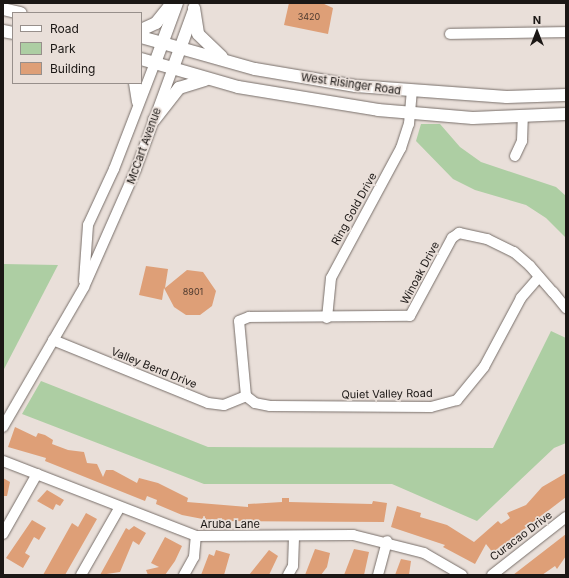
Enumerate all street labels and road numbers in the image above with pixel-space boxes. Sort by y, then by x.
street label: West Risinger Road [300,70,402,98]
street label: McCart Avenue [124,106,164,186]
street label: Ring Gold Drive [329,171,379,247]
street label: Winoak Drive [398,239,442,307]
street label: Valley Bend Drive [109,345,199,391]
street label: Quiet Valley Road [341,387,433,401]
street label: Curacao Drive [487,508,555,564]
street label: Aruba Lane [200,517,260,531]

